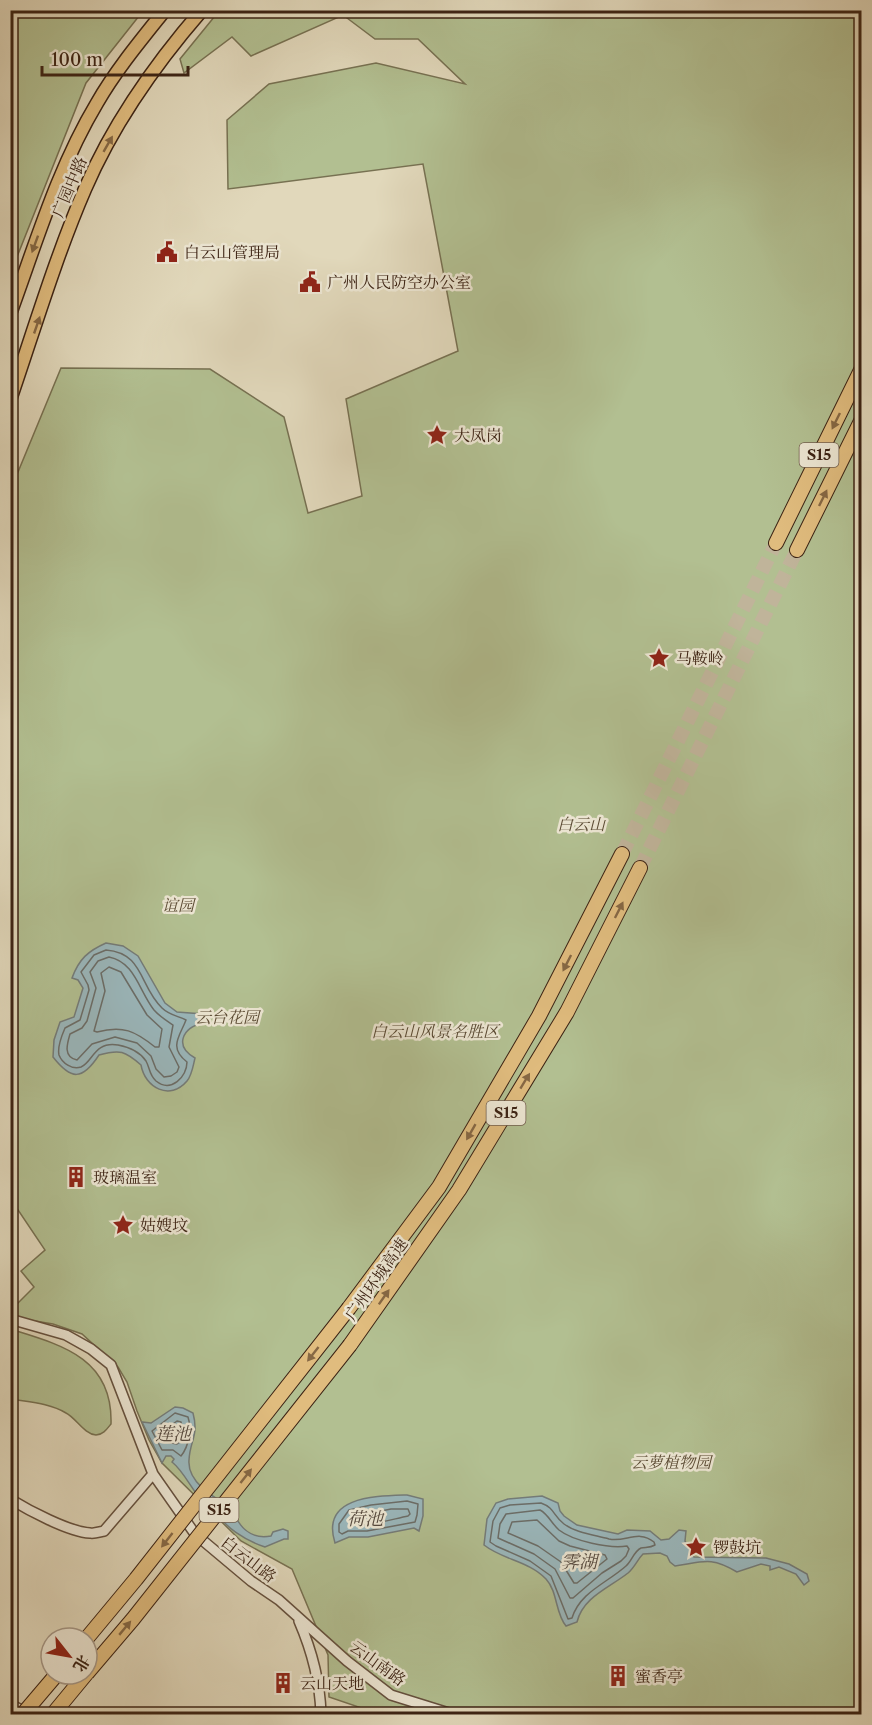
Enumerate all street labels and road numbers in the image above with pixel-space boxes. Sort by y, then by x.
street label: 广园中路 [47,154,91,220]
road number: S15 [800,443,838,467]
road number: S15 [486,1101,526,1125]
street label: 广州环城高速 [340,1234,412,1324]
road number: S15 [200,1498,238,1522]
street label: 白云山路 [218,1531,280,1587]
street label: 云山南路 [346,1636,410,1690]

